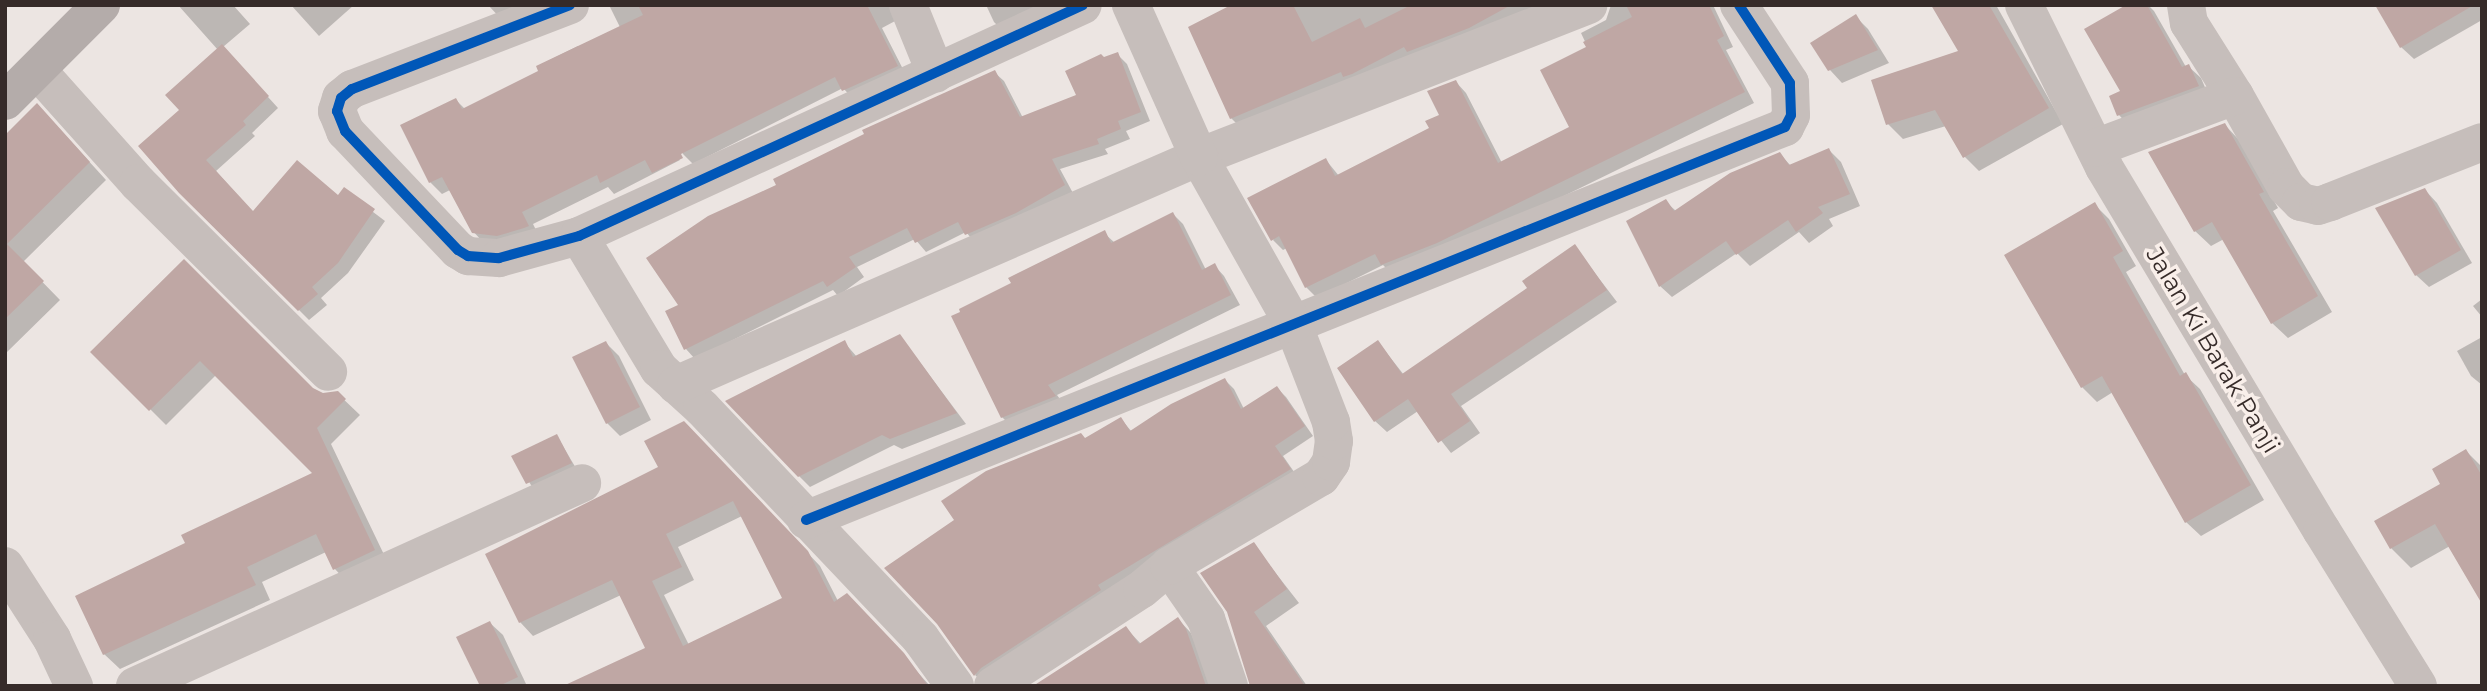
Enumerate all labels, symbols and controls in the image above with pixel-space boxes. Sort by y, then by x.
street label: Jalan Ki Barak Panji [2140,242,2286,458]

